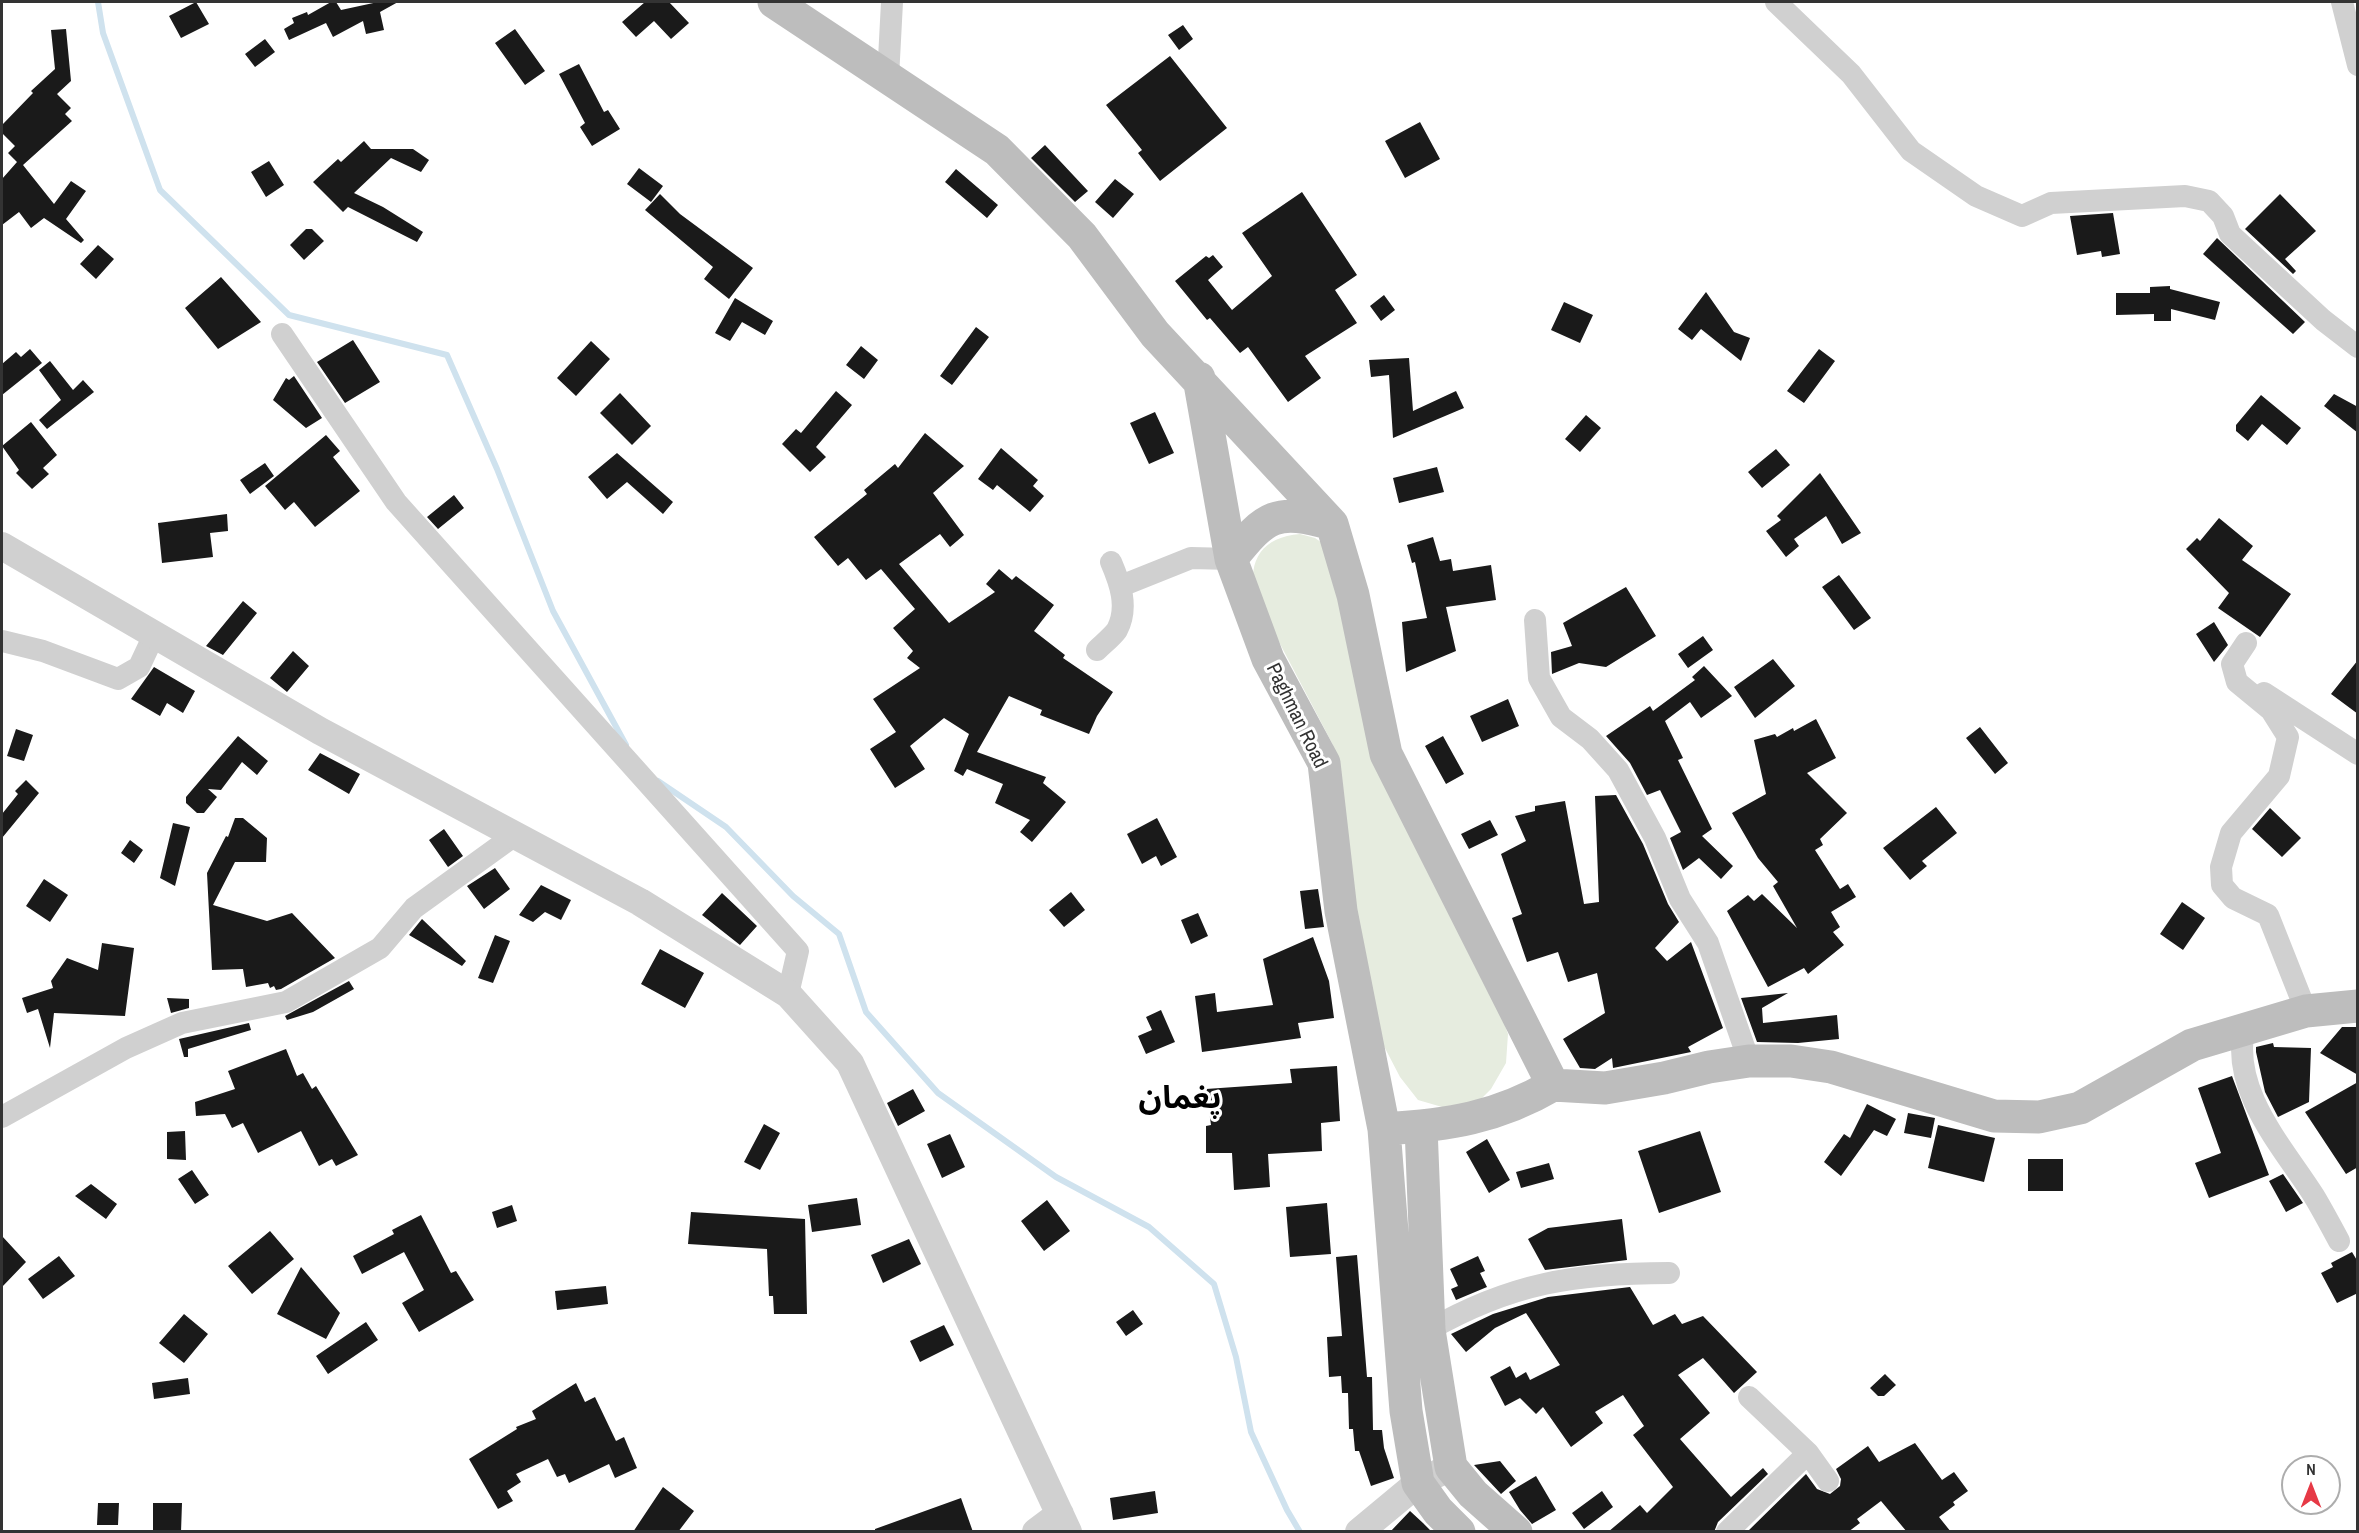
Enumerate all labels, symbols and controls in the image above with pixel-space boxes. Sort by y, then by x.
street label: Paghman Road [1260,660,1332,772]
district label: پغمان [1138,1080,1222,1118]
north arrow [2281,1455,2341,1515]
text: N [2306,1458,2316,1480]

